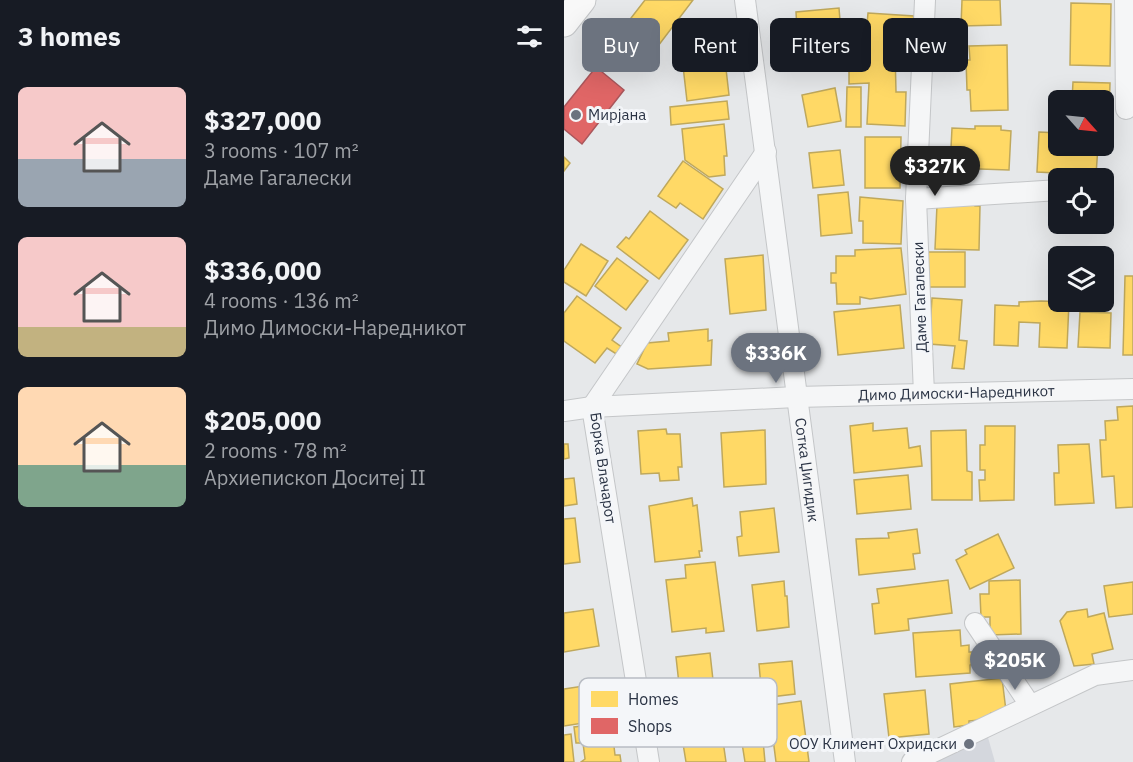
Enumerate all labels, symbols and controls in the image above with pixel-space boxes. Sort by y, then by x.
chip: Buy [582,18,660,72]
chip: Rent [672,18,758,72]
chip: Filters [770,18,871,72]
chip: New [883,18,968,72]
text: 3 homes [18,19,121,53]
icon: filters [513,20,546,53]
north arrow [1048,90,1114,156]
map controls [1048,90,1114,312]
text: $327,000 [204,103,321,137]
place label: Мирјана [588,105,646,124]
marker: Мирјана [569,108,583,122]
icon: home [66,111,138,183]
text: 3 rooms · 107 m² [204,137,359,164]
pin: $327K [893,146,977,197]
text: $327K [904,152,966,179]
text: Даме Гагалески [204,164,352,191]
button: locate [1048,168,1114,234]
street label: Даме Гагалески [908,241,931,353]
button: layers [1048,246,1114,312]
text: $336,000 [204,253,321,287]
icon: home [66,261,138,333]
text: 4 rooms · 136 m² [204,287,359,314]
text: Димо Димоски-Наредникот [204,314,466,341]
pin: $336K [734,333,818,384]
text: $336K [745,339,807,366]
street label: Димо Димоски-Наредникот [858,381,1055,405]
text: $205,000 [204,403,321,437]
icon: home [66,411,138,483]
street label: Борка Влачарот [586,411,621,525]
street label: Сотка Џигидик [791,417,823,523]
text: 2 rooms · 78 m² [204,437,347,464]
text: Архиепископ Доситеј II [204,464,426,491]
pin: $205K [973,640,1057,691]
text: $205K [984,646,1046,673]
legend [579,678,777,747]
text: Homes [628,689,679,709]
text: Shops [628,716,672,736]
place label: ООУ Климент Охридски [789,734,957,753]
marker: ООУ Климент Охридски [962,737,976,751]

